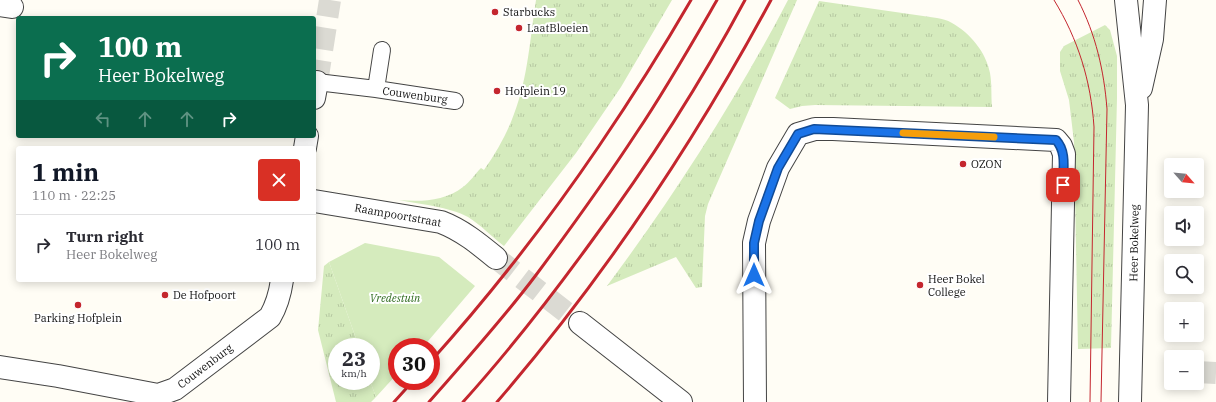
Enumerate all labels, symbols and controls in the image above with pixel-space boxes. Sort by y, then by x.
place label: Starbucks [503,5,555,19]
marker: Starbucks [490,7,500,17]
place label: LaatBloeien [527,21,589,35]
marker: LaatBloeien [514,23,524,33]
text: 100 m [98,28,182,65]
icon: right [32,32,84,84]
text: Heer Bokelweg [98,64,224,87]
street label: Couwenburg [382,83,449,107]
place label: Hofplein 19 [505,84,566,98]
marker: Hofplein 19 [492,86,502,96]
icon: left [92,108,114,130]
icon: ahead [134,108,156,130]
icon: ahead [176,108,198,130]
icon: right [218,108,240,130]
text: 1 min [32,156,99,188]
place label: OZON [971,157,1002,171]
north arrow [1164,158,1204,198]
map controls [1164,158,1204,390]
button: close [258,159,300,201]
marker: OZON [958,159,968,169]
pin [1046,168,1080,202]
icon: arrive [1052,174,1074,196]
text: 110 m · 22:25 [32,187,116,204]
street label: Raampoortstraat [353,200,443,230]
street label: Heer Bokelweg [1126,204,1142,282]
button: sound [1164,206,1204,246]
text: Turn right [66,227,144,246]
icon: right [32,234,54,256]
text: 100 m [255,235,300,254]
text: Heer Bokelweg [66,246,157,263]
position arrow [733,254,775,296]
button: search [1164,254,1204,294]
place label: Heer Bokel College [928,272,985,299]
marker: Heer Bokel College [915,280,925,290]
place label: De Hofpoort [173,288,236,302]
marker: De Hofpoort [160,290,170,300]
park label: Vredestuin [370,291,421,305]
marker: Parking Hofplein [73,300,83,310]
button: + [1164,302,1204,342]
place label: Parking Hofplein [34,311,122,325]
speed limit sign: 30 [388,338,440,390]
street label: Couwenburg [175,341,235,391]
text: 23 [342,345,366,372]
button: − [1164,350,1204,390]
text: km/h [341,367,367,380]

